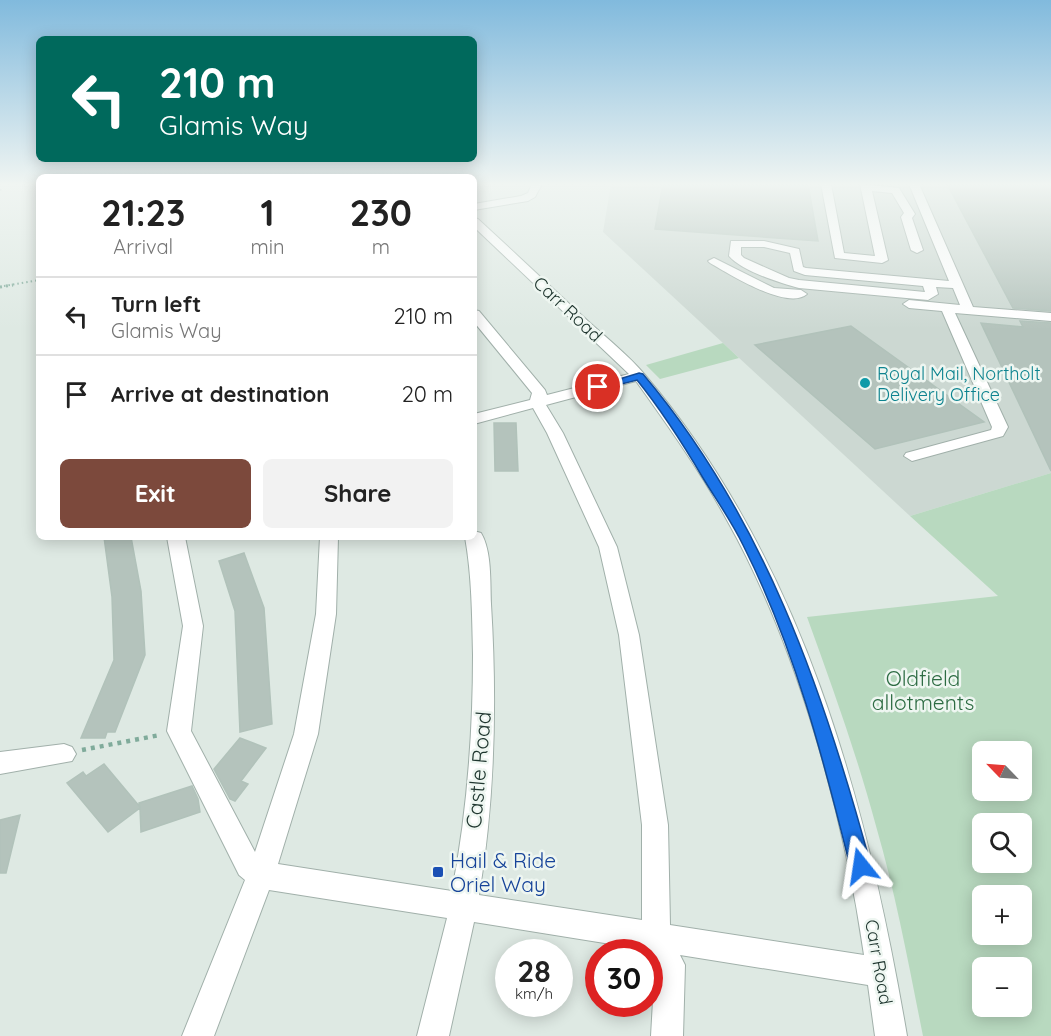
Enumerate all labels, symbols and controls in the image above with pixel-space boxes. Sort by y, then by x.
text: 210 m [159,56,276,109]
icon: left [60,60,138,138]
text: Glamis Way [159,108,308,142]
text: 21:23 [101,190,185,235]
text: 1 [261,190,275,235]
text: 230 [350,190,412,235]
text: Arrival [113,234,173,259]
text: min [251,234,285,259]
text: m [372,234,390,259]
street label: Carr Road [529,271,607,347]
text: Turn left [111,290,201,318]
icon: left [60,300,93,333]
text: 210 m [394,302,453,330]
text: Glamis Way [111,318,222,343]
pin [572,361,623,412]
place label: Royal Mail, Northolt Delivery Office [877,362,1041,406]
icon: arrive [581,370,614,403]
marker: Royal Mail, Northolt Delivery Office [858,376,872,390]
icon: arrive [60,378,93,411]
text: Arrive at destination [111,380,329,408]
text: 20 m [402,380,453,408]
button: Exit [60,459,251,528]
button: Share [263,459,453,528]
park label: Oldfield allotments [872,665,974,715]
street label: Castle Road [460,710,496,830]
north arrow [972,741,1032,801]
map controls [972,741,1032,1017]
button: search [972,813,1032,873]
position arrow [829,834,893,898]
place label: Hail & Ride Oriel Way [450,847,556,897]
marker: Hail & Ride Oriel Way [431,865,445,879]
button: + [972,885,1032,945]
street label: Carr Road [860,918,898,1006]
speed limit sign: 30 [585,939,663,1017]
text: 28 [517,952,551,990]
button: − [972,957,1032,1017]
text: km/h [515,984,553,1003]

